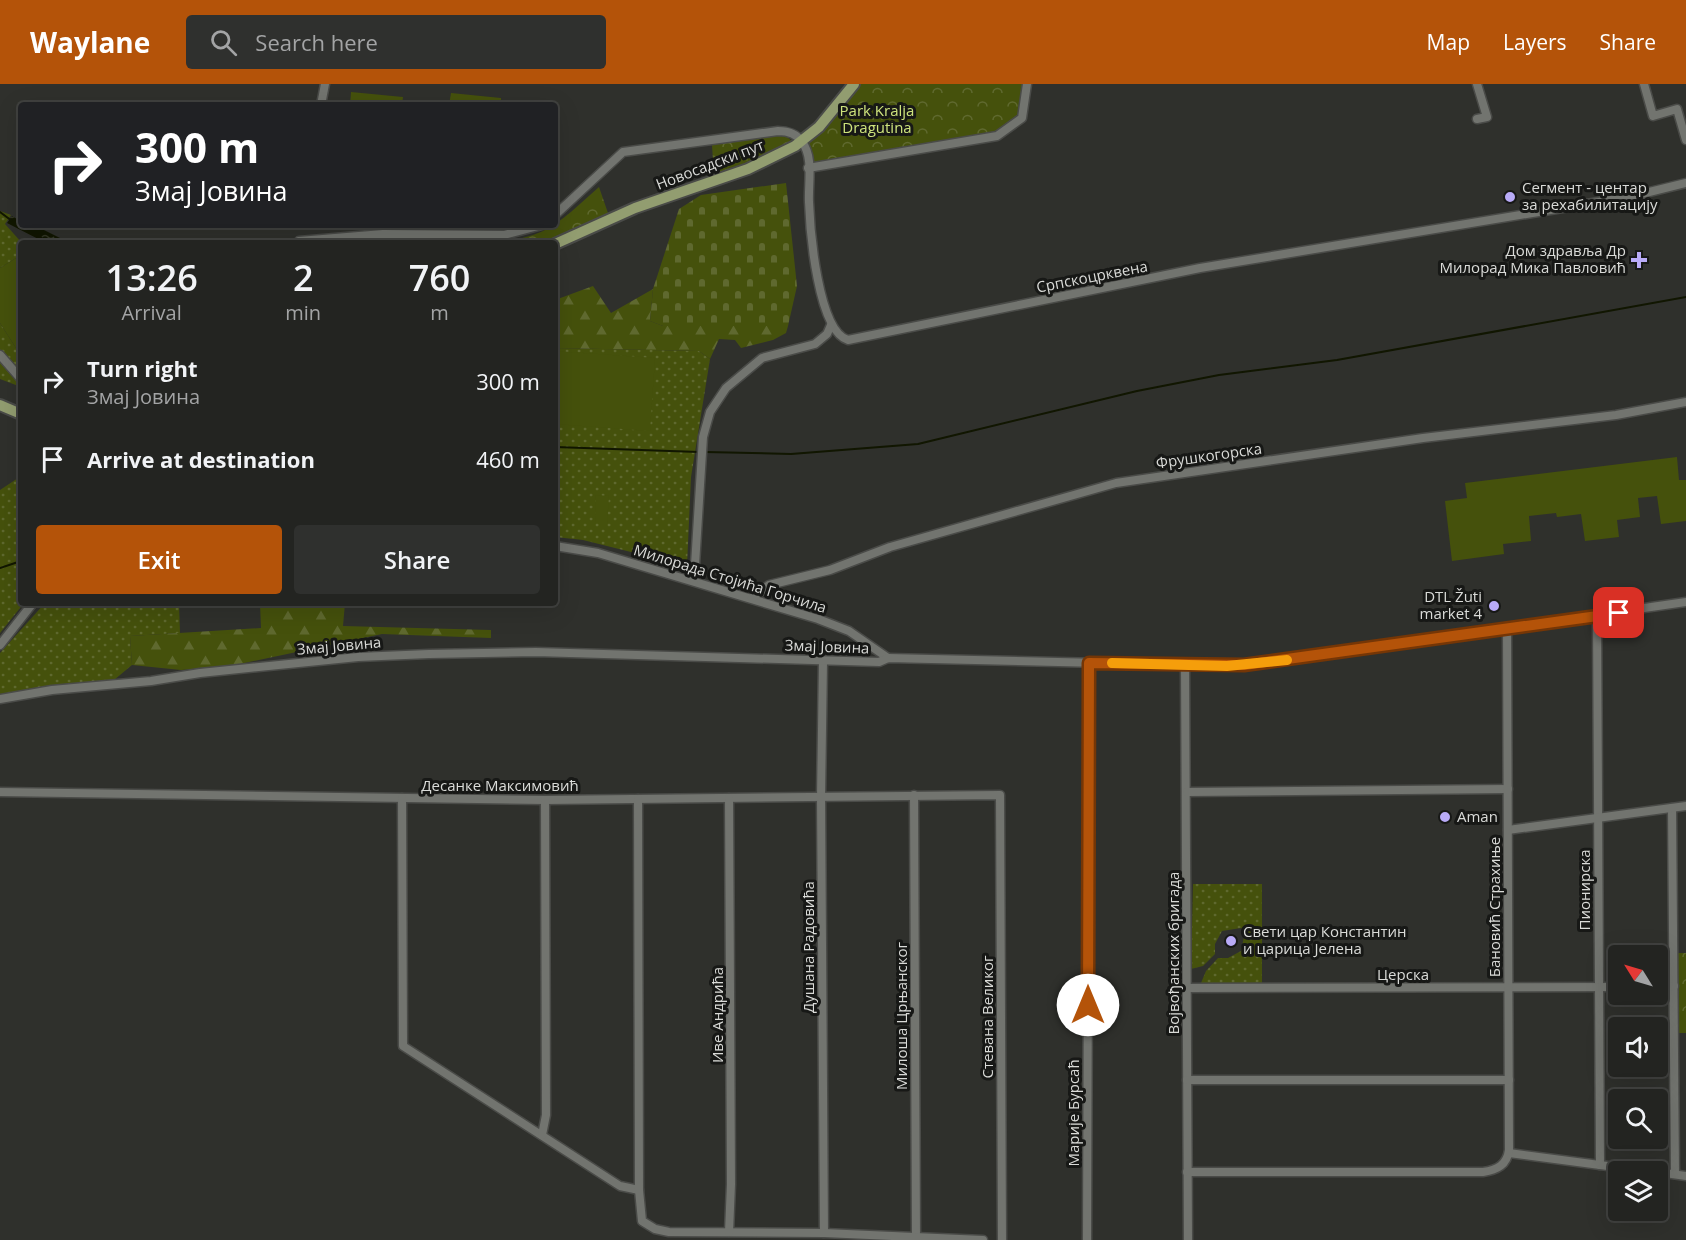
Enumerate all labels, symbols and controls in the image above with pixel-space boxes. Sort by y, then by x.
search box [186,15,606,69]
text: Waylane [30,23,150,61]
icon: search [207,26,240,59]
text: Search here [255,27,378,57]
text: Map [1427,28,1470,56]
text: Layers [1503,28,1567,56]
text: Share [1600,28,1656,56]
park label: Park Kralja Dragutina [840,100,914,137]
text: 300 m [135,118,259,175]
icon: right [36,126,114,204]
street label: Новосадски пут [653,134,766,194]
text: Змај Јовина [135,172,288,209]
place label: Сегмент - центар за рехабилитацију [1522,177,1658,214]
marker: Сегмент - центар за рехабилитацију [1503,190,1517,204]
place label: Дом здравља Др Милорад Мика Павловић [1440,240,1626,277]
marker: Дом здравља Др Милорад Мика Павловић [1630,251,1648,269]
text: 13:26 [106,253,198,302]
text: 2 [293,253,314,302]
text: 760 [409,253,470,302]
street label: Српскоцрквена [1034,255,1149,297]
text: Arrival [122,299,182,326]
text: min [285,299,321,326]
text: m [430,299,449,326]
text: Turn right [87,353,198,383]
icon: right [36,365,69,398]
text: 300 m [476,366,540,396]
text: Змај Јовина [87,383,200,410]
street label: Фрушкогорска [1155,438,1263,472]
icon: arrive [36,443,69,476]
text: Arrive at destination [87,444,315,474]
text: 460 m [476,444,540,474]
button: Exit [36,525,282,594]
button: Share [294,525,540,594]
street label: Милорада Стојића Горчила [631,539,829,617]
place label: DTL Žuti market 4 [1420,586,1482,623]
pin [1593,587,1644,638]
icon: arrive [1602,596,1635,629]
marker: DTL Žuti market 4 [1487,599,1501,613]
street label: Змај Јовина [296,631,382,659]
street label: Змај Јовина [784,635,870,657]
street label: Десанке Максимовић [421,775,579,795]
place label: Aman [1457,806,1498,826]
marker: Aman [1438,810,1452,824]
street label: Бановић Страхиње [1484,837,1504,977]
street label: Пионирска [1574,850,1594,930]
street label: Војвођанских бригада [1163,872,1183,1034]
street label: Душана Радовића [798,881,818,1013]
place label: Свети цар Константин и царица Јелена [1243,921,1407,958]
marker: Свети цар Константин и царица Јелена [1224,934,1238,948]
street label: Милоша Црњанског [891,941,911,1090]
north arrow [1608,945,1668,1005]
map controls [1608,945,1668,1221]
street label: Стевана Великог [977,955,997,1079]
street label: Церска [1377,964,1429,984]
street label: Иве Андрића [707,967,727,1063]
position arrow [1056,973,1120,1037]
button: sound [1608,1017,1668,1077]
street label: Марије Бурсаћ [1063,1059,1083,1167]
button: search [1608,1089,1668,1149]
button: layers [1608,1161,1668,1221]

